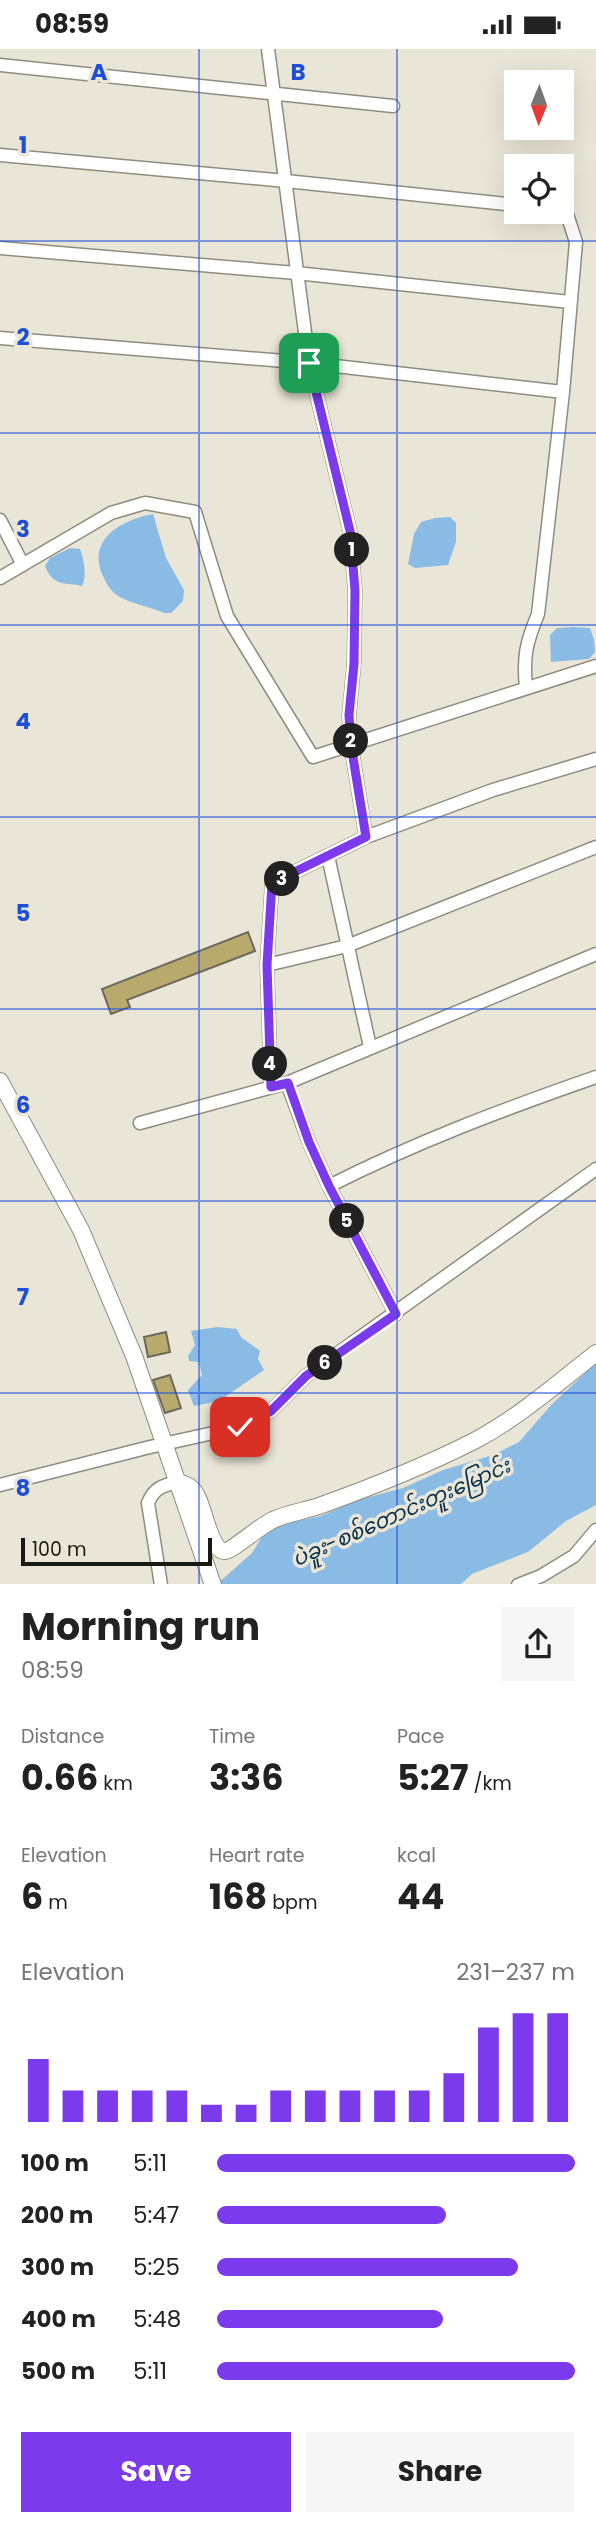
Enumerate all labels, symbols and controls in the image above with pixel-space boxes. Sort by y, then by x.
text: 08:59 [35,6,109,42]
text: A [91,56,108,88]
text: B [290,56,306,88]
north arrow [504,70,574,140]
map controls [504,70,574,224]
text: 1 [19,129,27,161]
button: locate [504,154,574,224]
text: 2 [16,321,30,353]
pin [279,333,339,393]
icon: arrive [290,344,328,382]
text: 3 [16,513,30,545]
pin: 1 [334,533,370,567]
text: 1 [348,536,355,563]
text: 4 [15,705,31,737]
pin: 2 [334,723,368,759]
text: 2 [345,727,356,754]
pin: 3 [264,861,300,897]
text: 3 [276,865,287,892]
text: 5 [16,897,30,929]
pin: 4 [252,1047,288,1081]
text: 4 [263,1050,276,1077]
text: 6 [16,1089,30,1121]
pin: 5 [330,1203,364,1239]
text: 5 [340,1207,353,1234]
text: 7 [17,1281,29,1313]
pin: 6 [308,1345,342,1381]
text: 6 [318,1349,331,1376]
pin [210,1397,270,1457]
icon: check [221,1408,259,1446]
water label: ပဲခူး-စစ်တောင်းတူးမြောင်း [287,1450,517,1576]
text: 8 [16,1472,30,1504]
scale bar [21,1535,212,1567]
text: 100 m [32,1536,87,1563]
text: Morning run [21,1600,260,1653]
button: share [501,1607,575,1681]
text: 08:59 [21,1654,84,1686]
text: Distance [21,1723,104,1750]
text: Time [209,1723,255,1750]
text: Pace [397,1723,444,1750]
text: 0.66 [21,1753,98,1802]
text: 3:36 [209,1753,284,1802]
text: 5:27 [397,1753,468,1802]
text: km [98,1770,133,1797]
text: /km [468,1770,512,1797]
text: Elevation [21,1842,107,1869]
text: Heart rate [209,1842,304,1869]
text: kcal [397,1842,436,1869]
text: 6 [21,1872,43,1921]
text: 168 [209,1872,267,1921]
text: 44 [397,1872,444,1921]
text: m [43,1889,68,1916]
text: bpm [267,1889,317,1916]
text: Elevation [21,1956,125,1988]
text: 231–237 m [456,1956,575,1988]
text: 100 m [21,2147,89,2179]
text: 5:11 [133,2147,167,2179]
text: 200 m [21,2199,93,2231]
text: 5:47 [133,2199,179,2231]
text: 300 m [21,2251,94,2283]
text: 5:25 [133,2251,180,2283]
text: 400 m [21,2303,96,2335]
text: 5:48 [133,2303,181,2335]
text: 500 m [21,2355,95,2387]
text: 5:11 [133,2355,167,2387]
button: Save [21,2432,291,2512]
button: Share [305,2432,575,2512]

